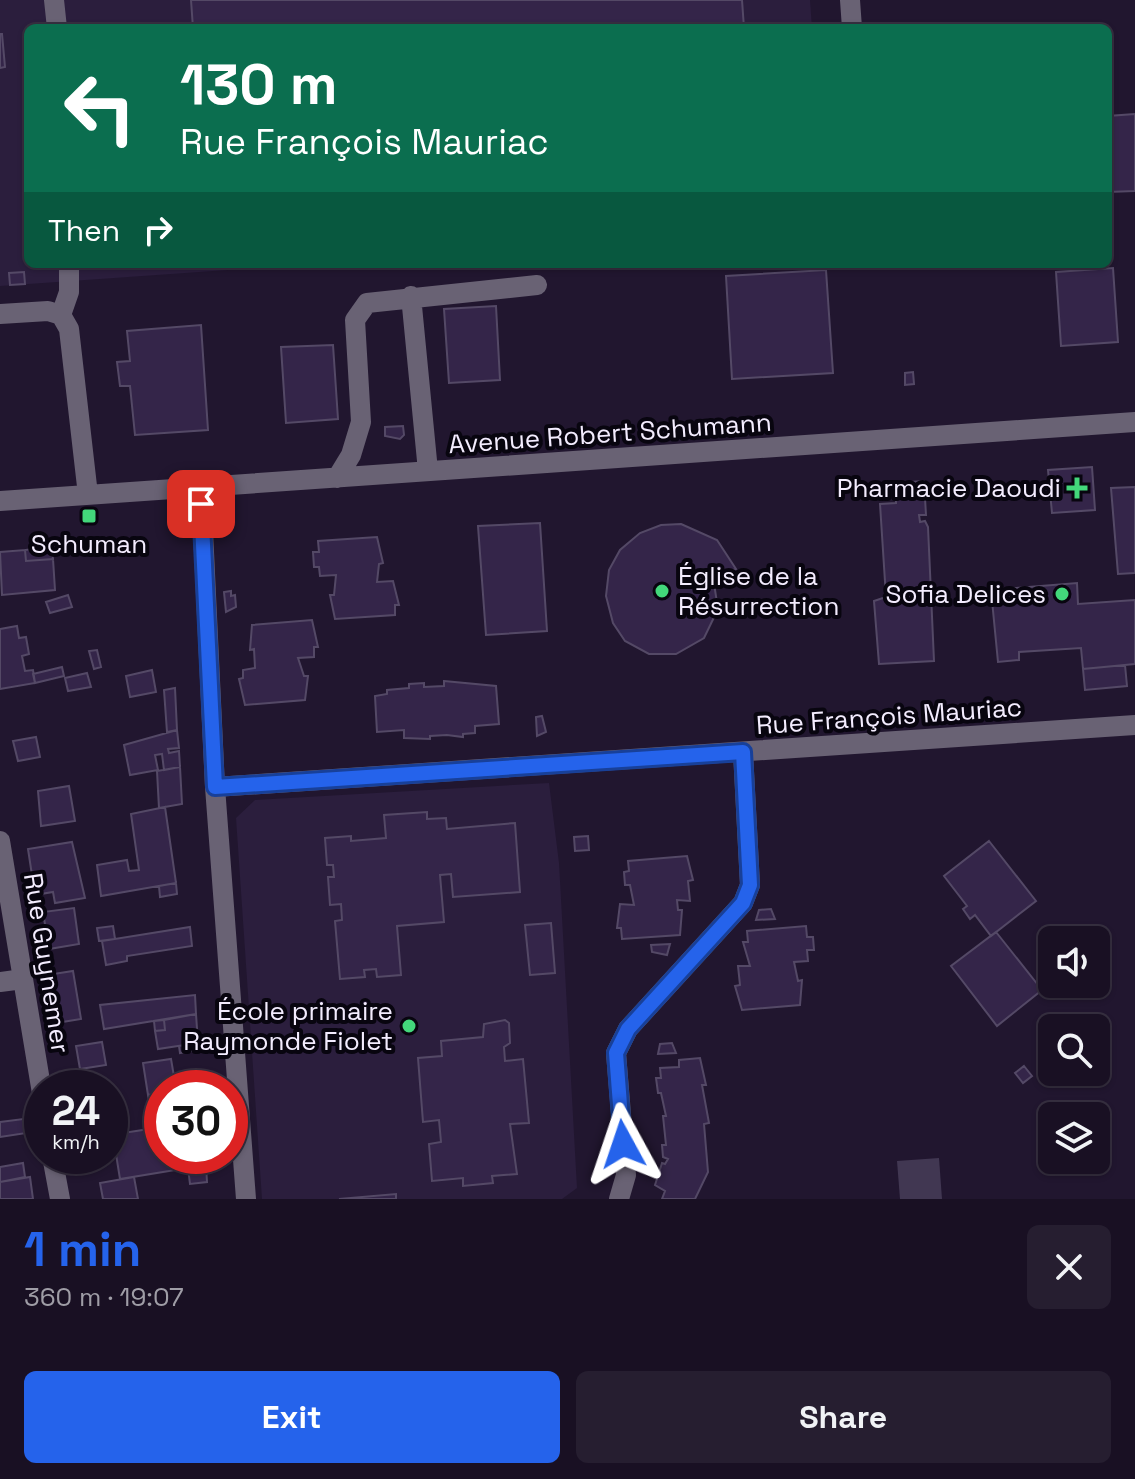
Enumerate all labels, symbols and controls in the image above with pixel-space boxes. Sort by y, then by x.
text: 130 m [180,49,338,120]
icon: left [48,56,152,160]
text: Rue François Mauriac [180,119,549,165]
icon: right [136,208,180,252]
text: Then [48,211,120,250]
street label: Avenue Robert Schumann [447,405,773,461]
pin [167,470,235,538]
place label: Pharmacie Daoudi [837,471,1061,505]
marker: Pharmacie Daoudi [1068,479,1086,497]
icon: arrive [179,482,223,526]
marker: Schuman [80,507,98,525]
place label: Schuman [31,527,147,561]
place label: Église de la Résurrection [678,559,839,623]
place label: Sofia Delices [886,577,1046,611]
marker: Église de la Résurrection [653,582,671,600]
marker: Sofia Delices [1053,585,1071,603]
street label: Rue François Mauriac [755,690,1023,742]
street label: Rue Guynemer [16,870,78,1056]
map controls [1038,926,1110,1174]
button: sound [1038,926,1110,998]
place label: École primaire Raymonde Fiolet [183,994,393,1058]
button: search [1038,1014,1110,1086]
marker: École primaire Raymonde Fiolet [400,1017,418,1035]
speed limit sign: 30 [144,1070,248,1174]
text: 24 [52,1086,100,1137]
position arrow [581,1102,665,1186]
button: layers [1038,1102,1110,1174]
text: km/h [52,1129,100,1155]
text: 1 min [24,1219,141,1280]
button: close [1027,1225,1111,1309]
text: 360 m · 19:07 [24,1280,184,1314]
button: Exit [24,1371,560,1463]
button: Share [576,1371,1111,1463]

